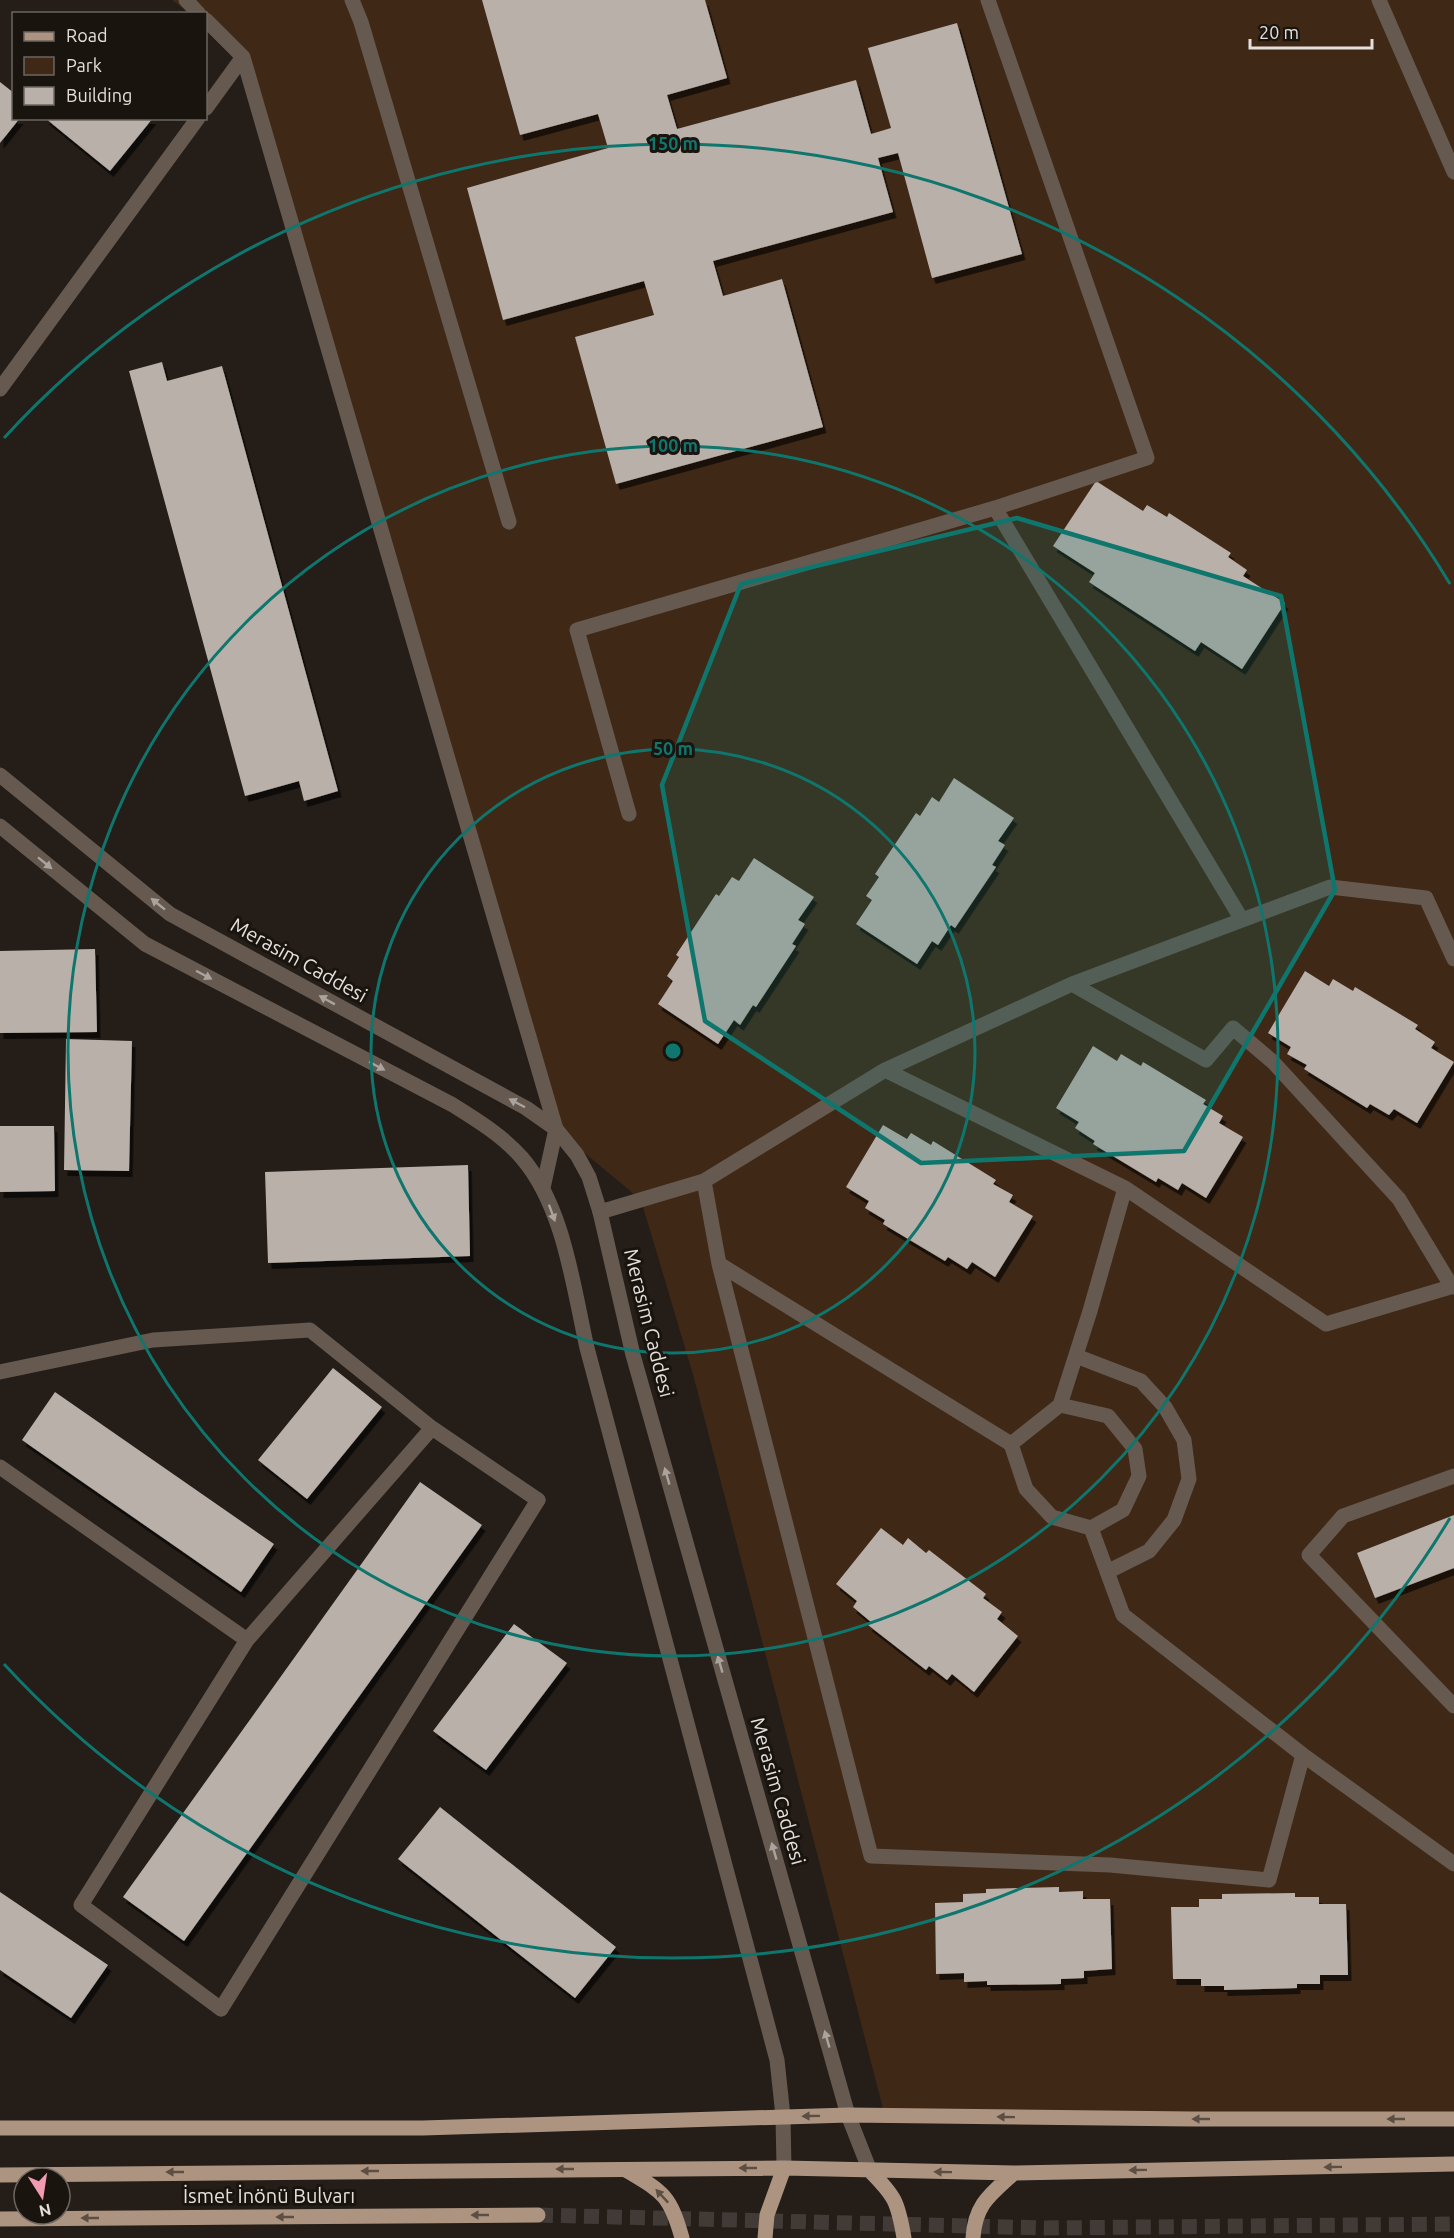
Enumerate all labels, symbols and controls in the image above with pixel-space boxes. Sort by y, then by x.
legend [12,12,207,120]
scale bar [1250,12,1372,50]
text: 20 m [1259,22,1299,42]
text: Road [66,25,108,45]
text: Park [66,55,102,75]
text: Building [66,85,132,105]
text: 150 m [648,133,698,153]
text: 100 m [648,435,698,455]
text: 50 m [653,738,693,758]
one-way arrow [37,857,53,870]
one-way arrow [150,897,166,910]
street label: Merasim Caddesi [227,913,371,1007]
one-way arrow [195,970,213,980]
one-way arrow [319,995,336,1005]
centre of rings [663,1041,683,1061]
one-way arrow [368,1061,385,1071]
one-way arrow [508,1098,525,1108]
one-way arrow [548,1204,558,1222]
street label: Merasim Caddesi [620,1246,679,1399]
one-way arrow [662,1467,671,1485]
one-way arrow [715,1655,724,1673]
street label: Merasim Caddesi [746,1715,811,1867]
one-way arrow [768,1842,778,1860]
one-way arrow [822,2030,831,2048]
one-way arrow [801,2111,820,2121]
one-way arrow [996,2112,1015,2122]
one-way arrow [1191,2114,1210,2124]
one-way arrow [1386,2114,1405,2124]
one-way arrow [1323,2162,1342,2171]
one-way arrow [738,2163,757,2173]
one-way arrow [556,2164,575,2174]
north arrow [12,2166,72,2226]
one-way arrow [361,2166,380,2176]
one-way arrow [1128,2166,1147,2175]
one-way arrow [166,2167,185,2177]
one-way arrow [933,2167,952,2177]
street label: İsmet İnönü Bulvarı [183,2184,355,2207]
one-way arrow [655,2188,669,2203]
text: N [37,2201,53,2221]
one-way arrow [470,2210,489,2220]
one-way arrow [275,2212,294,2222]
one-way arrow [80,2213,99,2223]

